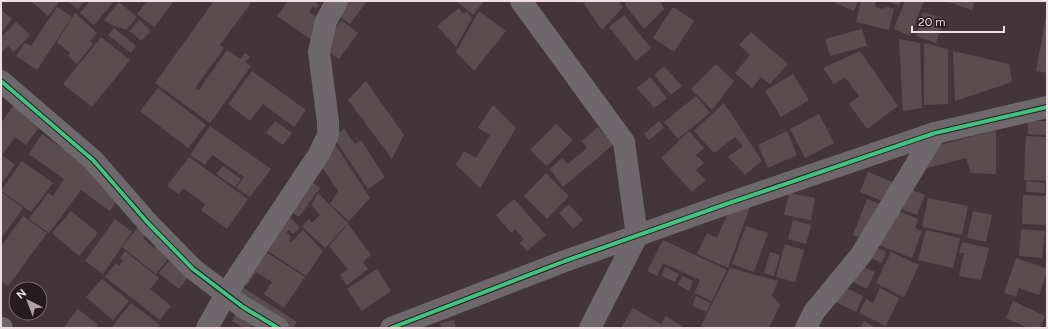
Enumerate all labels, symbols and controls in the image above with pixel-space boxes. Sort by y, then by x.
scale bar [912,8,1004,34]
text: 20 m [918,15,946,29]
north arrow [8,281,48,321]
text: N [14,286,29,302]

